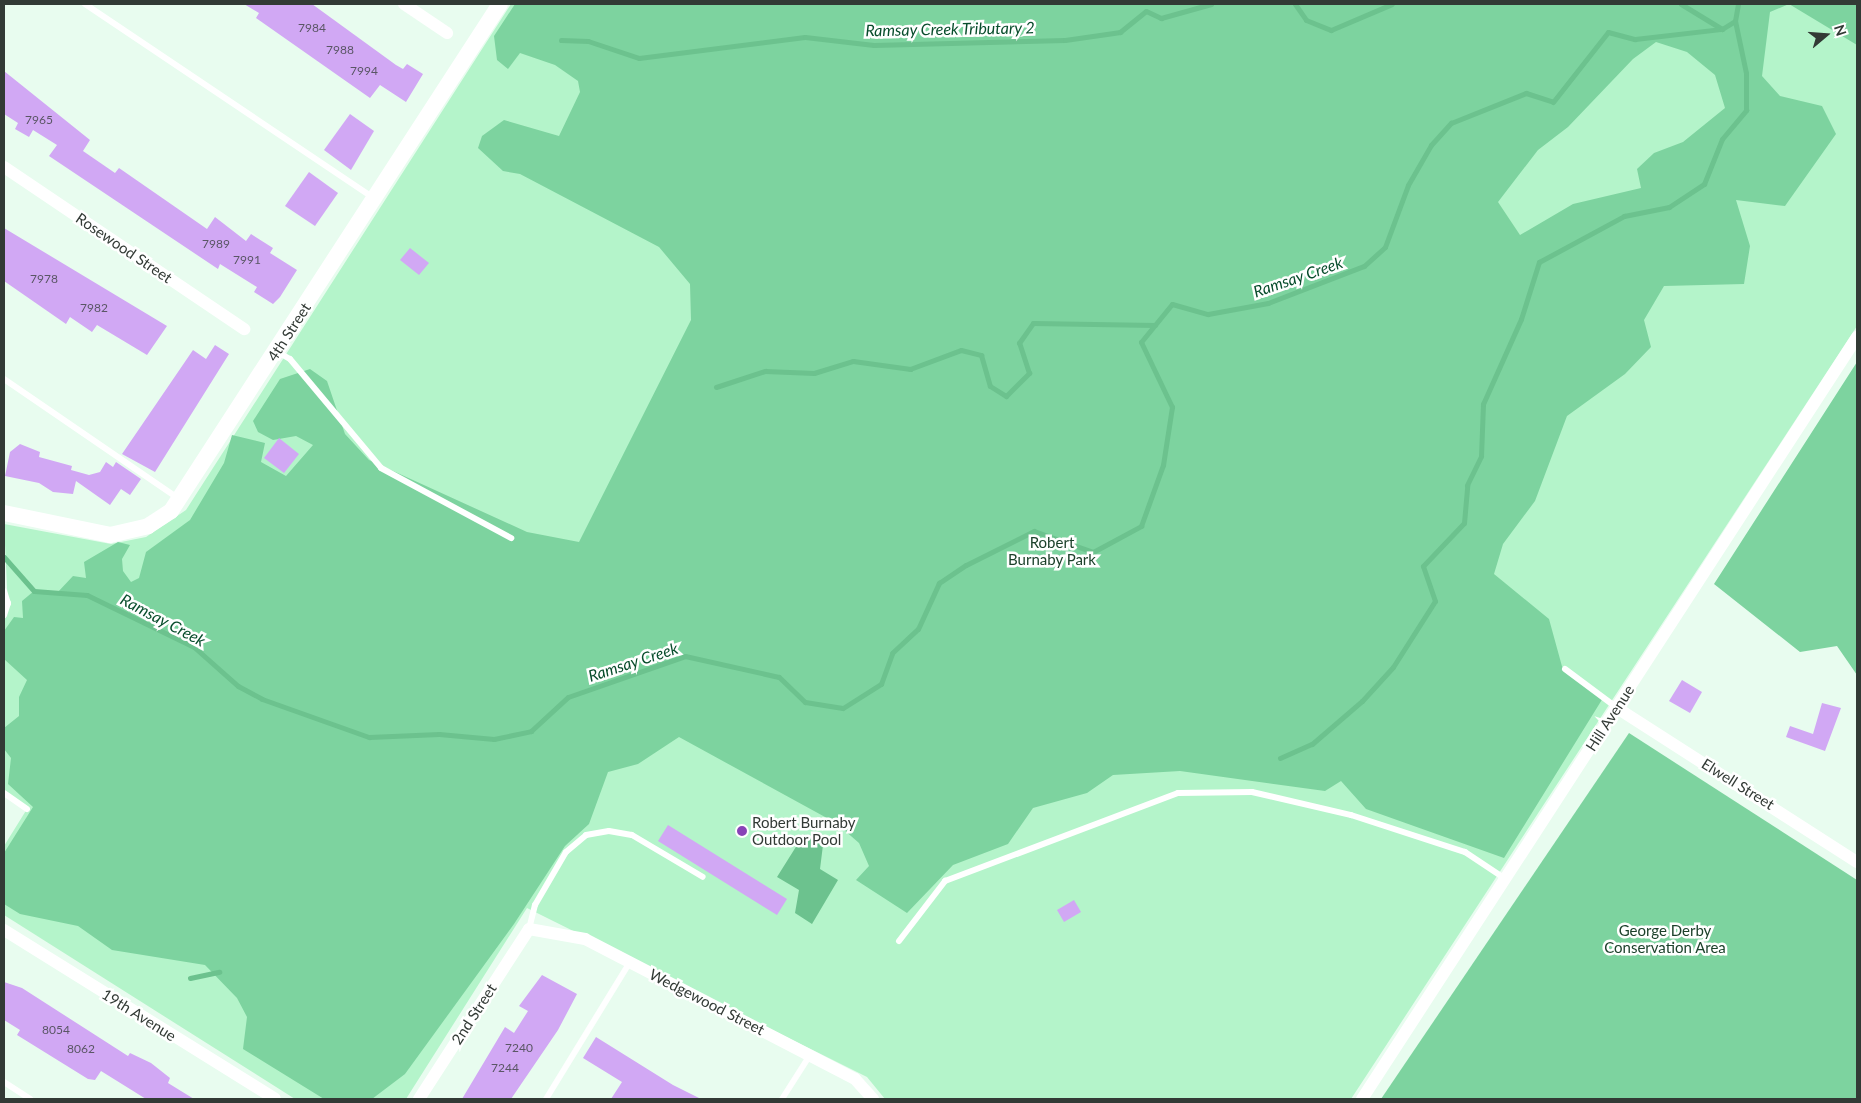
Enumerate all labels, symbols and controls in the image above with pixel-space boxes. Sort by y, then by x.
north arrow [1801,10,1851,60]
water label: Ramsay Creek Tributary 2 [865,18,1035,40]
house number: 7984 [298,21,326,35]
text: N [1831,22,1850,38]
house number: 7988 [326,43,354,57]
house number: 7994 [350,64,378,78]
house number: 7965 [25,113,53,127]
street label: Rosewood Street [72,209,176,287]
house number: 7989 [202,237,230,251]
house number: 7991 [233,253,261,267]
water label: Ramsay Creek [1251,253,1345,301]
house number: 7978 [30,272,58,286]
street label: 4th Street [264,300,314,364]
house number: 7982 [80,301,108,315]
park label: Robert Burnaby Park [1008,533,1096,568]
water label: Ramsay Creek [117,590,209,650]
water label: Ramsay Creek [585,638,681,686]
street label: Hill Avenue [1582,681,1638,755]
street label: Elwell Street [1698,755,1778,813]
place label: Robert Burnaby Outdoor Pool [752,813,856,848]
marker: Robert Burnaby Outdoor Pool [736,825,748,837]
park label: George Derby Conservation Area [1604,921,1726,956]
street label: Wedgewood Street [646,965,768,1039]
street label: 2nd Street [448,980,500,1048]
street label: 19th Avenue [98,985,180,1045]
house number: 8054 [42,1023,70,1037]
house number: 7240 [505,1041,533,1055]
house number: 8062 [67,1042,95,1056]
house number: 7244 [491,1061,519,1075]

